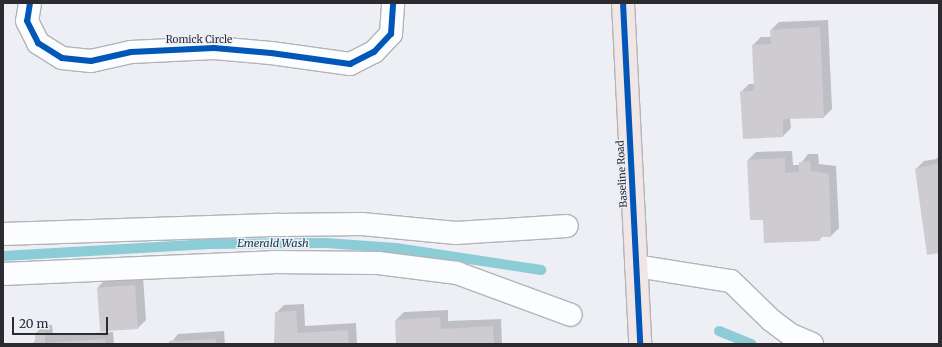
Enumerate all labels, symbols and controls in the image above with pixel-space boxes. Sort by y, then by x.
street label: Romick Circle [166,34,232,46]
street label: Baseline Road [614,140,630,208]
water label: Emerald Wash [237,236,309,250]
scale bar [14,309,110,335]
text: 20 m [19,316,48,331]

